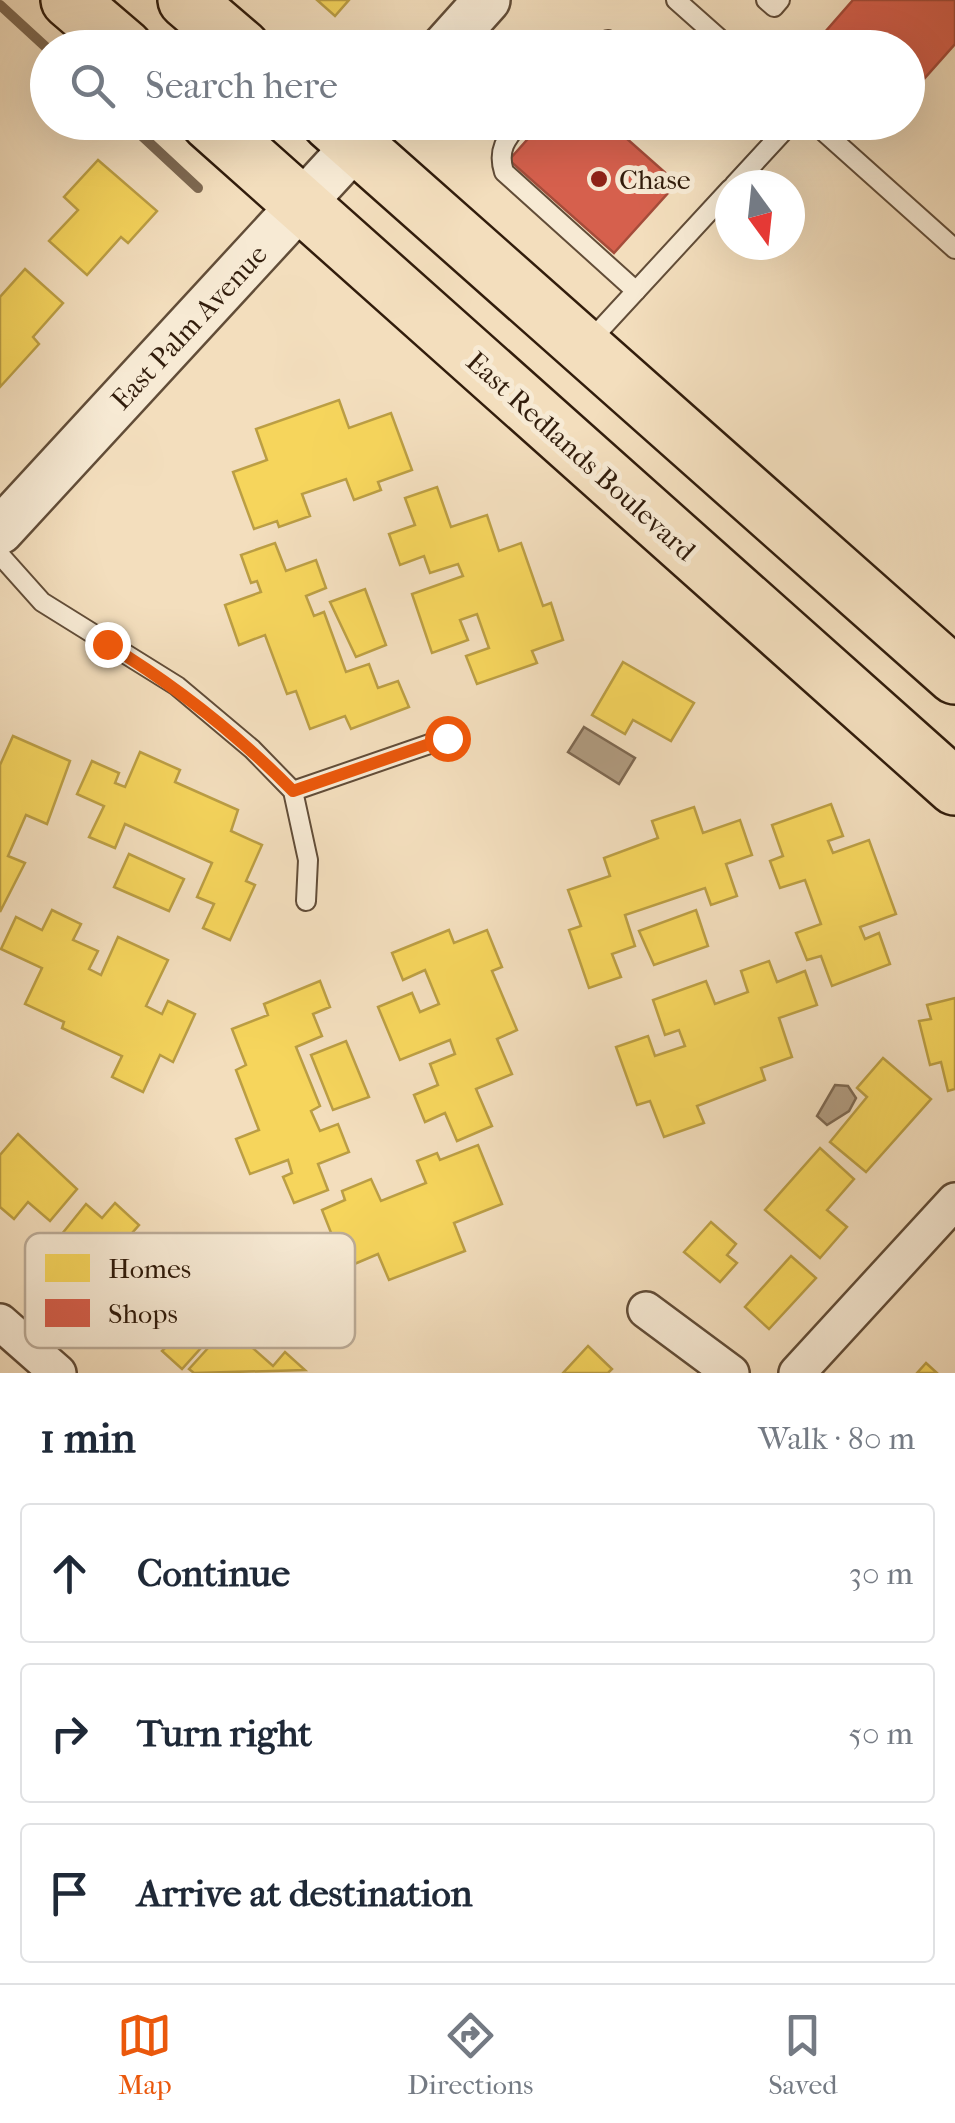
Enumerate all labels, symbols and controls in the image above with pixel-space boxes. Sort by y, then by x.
search box [30,30,925,140]
icon: search [65,58,120,113]
text: Search here [145,63,338,108]
place label: Chase [619,163,691,196]
marker: Chase [588,168,610,190]
north arrow [715,170,805,260]
street label: East Palm Avenue [104,238,274,416]
street label: East Redlands Boulevard [460,345,703,568]
route end [85,622,131,668]
route start [425,716,471,762]
legend [25,1233,355,1348]
text: Homes [108,1252,191,1285]
text: Shops [108,1297,178,1330]
text: 1 min [40,1414,136,1463]
text: Walk · 80 m [758,1420,915,1457]
icon: ahead [42,1546,97,1601]
text: Continue [137,1551,290,1596]
text: 30 m [849,1555,913,1592]
icon: right [42,1706,97,1761]
text: Turn right [137,1711,312,1756]
text: 50 m [848,1715,913,1752]
icon: arrive [42,1866,97,1921]
text: Arrive at destination [137,1871,473,1916]
tab: Map [117,2008,172,2101]
tab: Directions [407,2008,533,2101]
tab: Saved [768,2008,838,2101]

